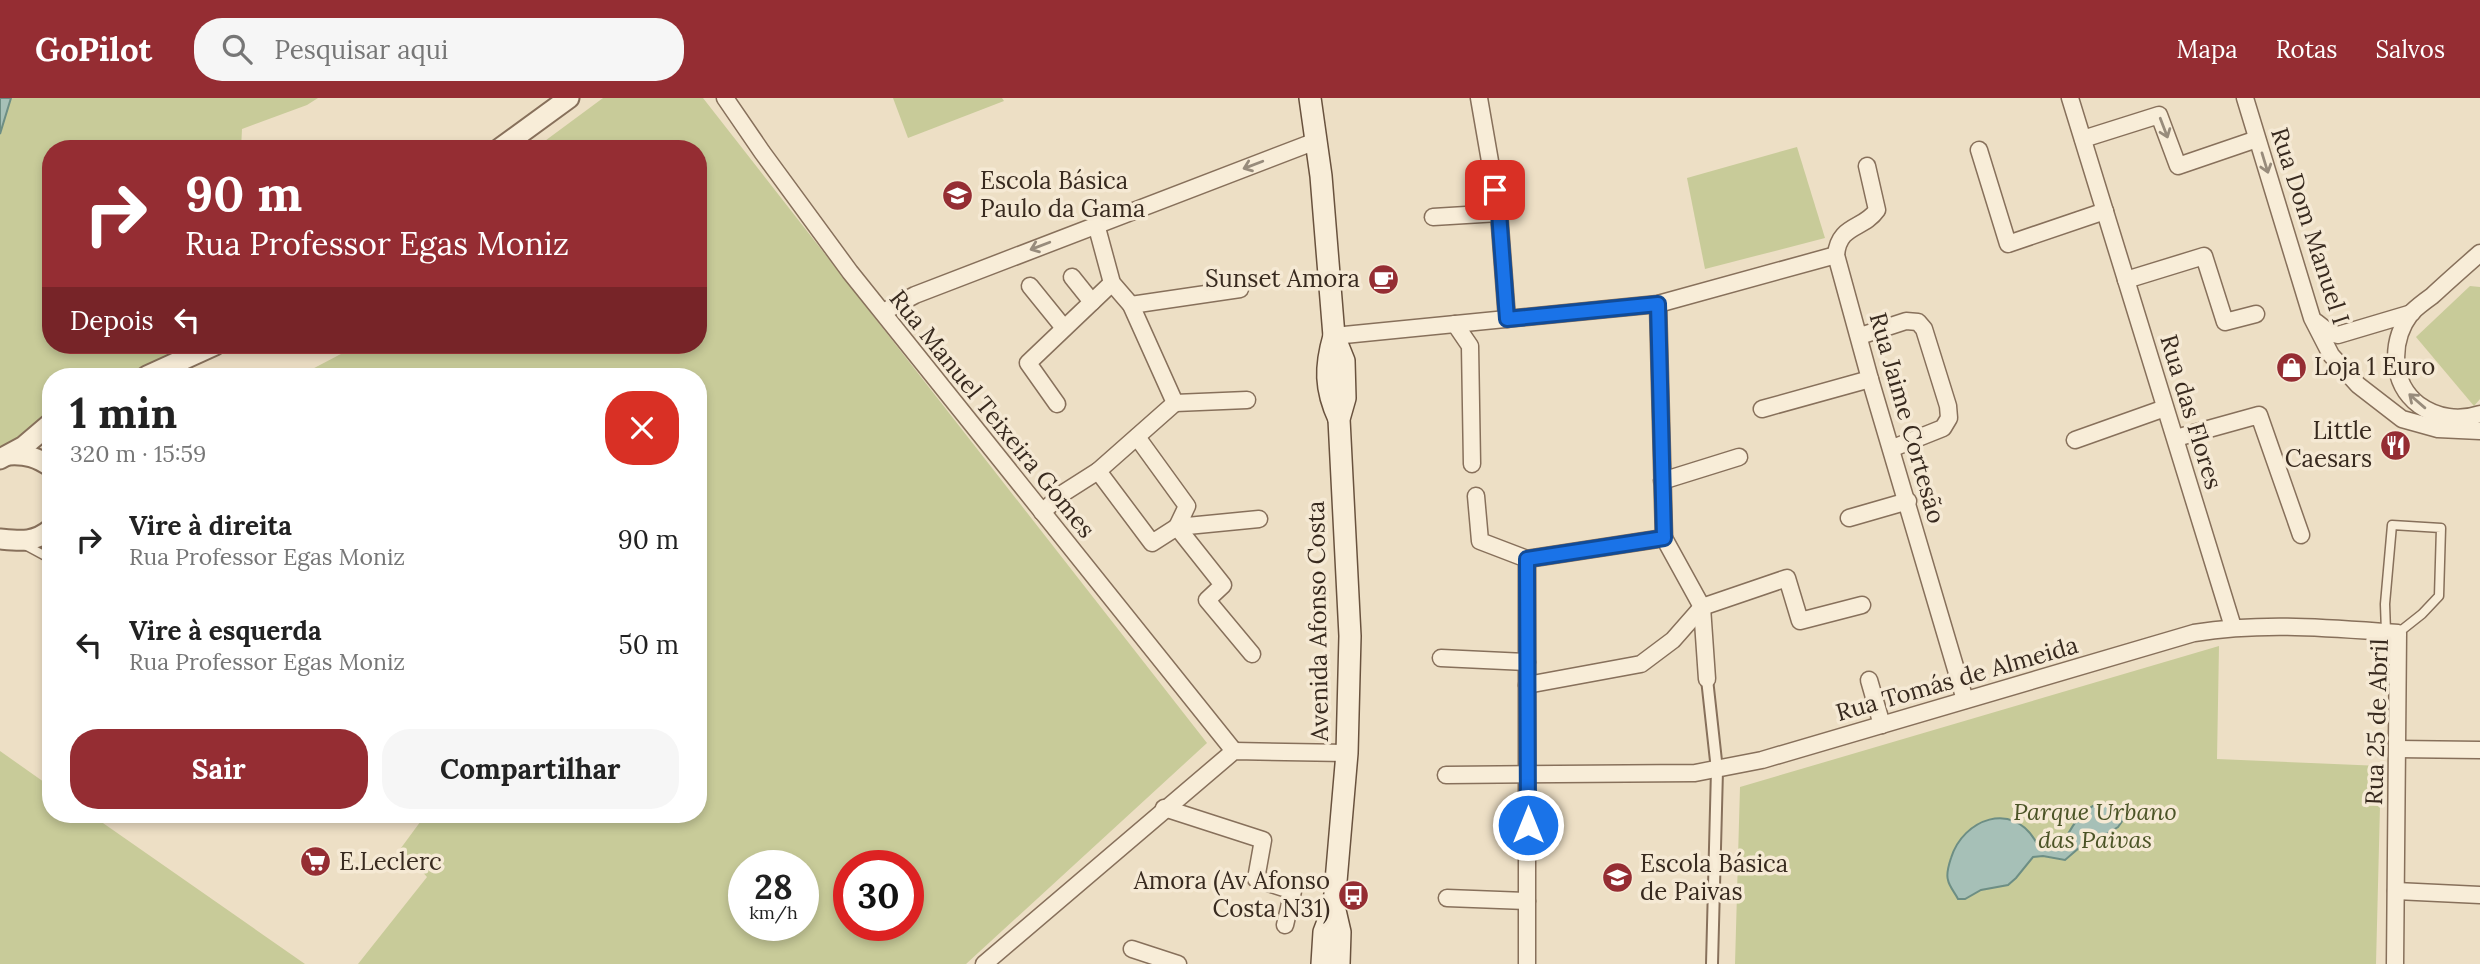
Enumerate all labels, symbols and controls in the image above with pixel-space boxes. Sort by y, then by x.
search box [194,18,684,81]
text: GoPilot [35,28,152,70]
icon: search [218,30,256,68]
text: Pesquisar aqui [274,33,448,66]
text: Mapa [2177,34,2238,65]
text: Rotas [2276,34,2337,65]
text: Salvos [2375,34,2445,65]
one-way arrow [2158,116,2171,138]
street label: Rua Dom Manuel I [2264,124,2357,328]
one-way arrow [2259,152,2272,174]
one-way arrow [1242,160,1264,173]
pin [1465,160,1525,220]
text: 90 m [185,162,302,224]
place label: Escola Básica Paulo da Gama [980,165,1145,224]
icon: right [70,168,161,259]
icon: arrive [1476,171,1514,209]
school or university icon: Escola Básica Paulo da Gama [940,178,974,212]
text: Rua Professor Egas Moniz [185,223,569,264]
one-way arrow [1030,241,1051,254]
cafe icon: Sunset Amora [1366,262,1400,296]
place label: Sunset Amora [1205,263,1360,294]
street label: Rua Manuel Teixeira Gomes [883,283,1102,544]
icon: left [168,301,206,339]
text: Depois [70,304,154,337]
street label: Rua Jaime Cortesão [1863,309,1952,527]
street label: Rua das Flores [2153,331,2230,493]
shop icon: Loja 1 Euro [2274,350,2308,384]
place label: Loja 1 Euro [2314,351,2435,382]
text: 1 min [70,386,177,440]
button: close [605,391,679,465]
one-way arrow [2408,393,2426,409]
place label: Little Caesars [2285,415,2372,474]
restaurant icon: Little Caesars [2378,428,2412,462]
text: 320 m · 15:59 [70,439,206,468]
street label: Avenida Afonso Costa [1300,500,1335,743]
text: Vire à direita [129,509,292,542]
icon: right [70,521,108,559]
text: 90 m [618,523,679,556]
text: Rua Professor Egas Moniz [129,542,405,571]
text: Vire à esquerda [129,614,322,647]
icon: left [70,626,108,664]
text: 50 m [619,628,679,661]
street label: Rua Tomás de Almeida [1832,629,2082,728]
street label: Rua 25 de Abril [2358,638,2395,806]
text: Rua Professor Egas Moniz [129,647,405,676]
button: Sair [70,729,368,809]
button: Compartilhar [382,729,679,809]
position arrow [1491,788,1565,862]
park label: Parque Urbano das Paivas [2013,796,2177,855]
supermarket icon: E.Leclerc [299,845,333,879]
place label: E.Leclerc [339,846,442,877]
place label: Escola Básica de Paivas [1640,848,1788,907]
speed limit sign: 30 [833,850,924,941]
school or university icon: Escola Básica de Paivas [1600,861,1634,895]
text: 28 [754,864,793,909]
place label: Amora (Av Afonso Costa N31) [1133,865,1330,924]
bus stop icon: Amora (Av Afonso Costa N31) [1336,878,1370,912]
text: km/h [749,901,798,924]

